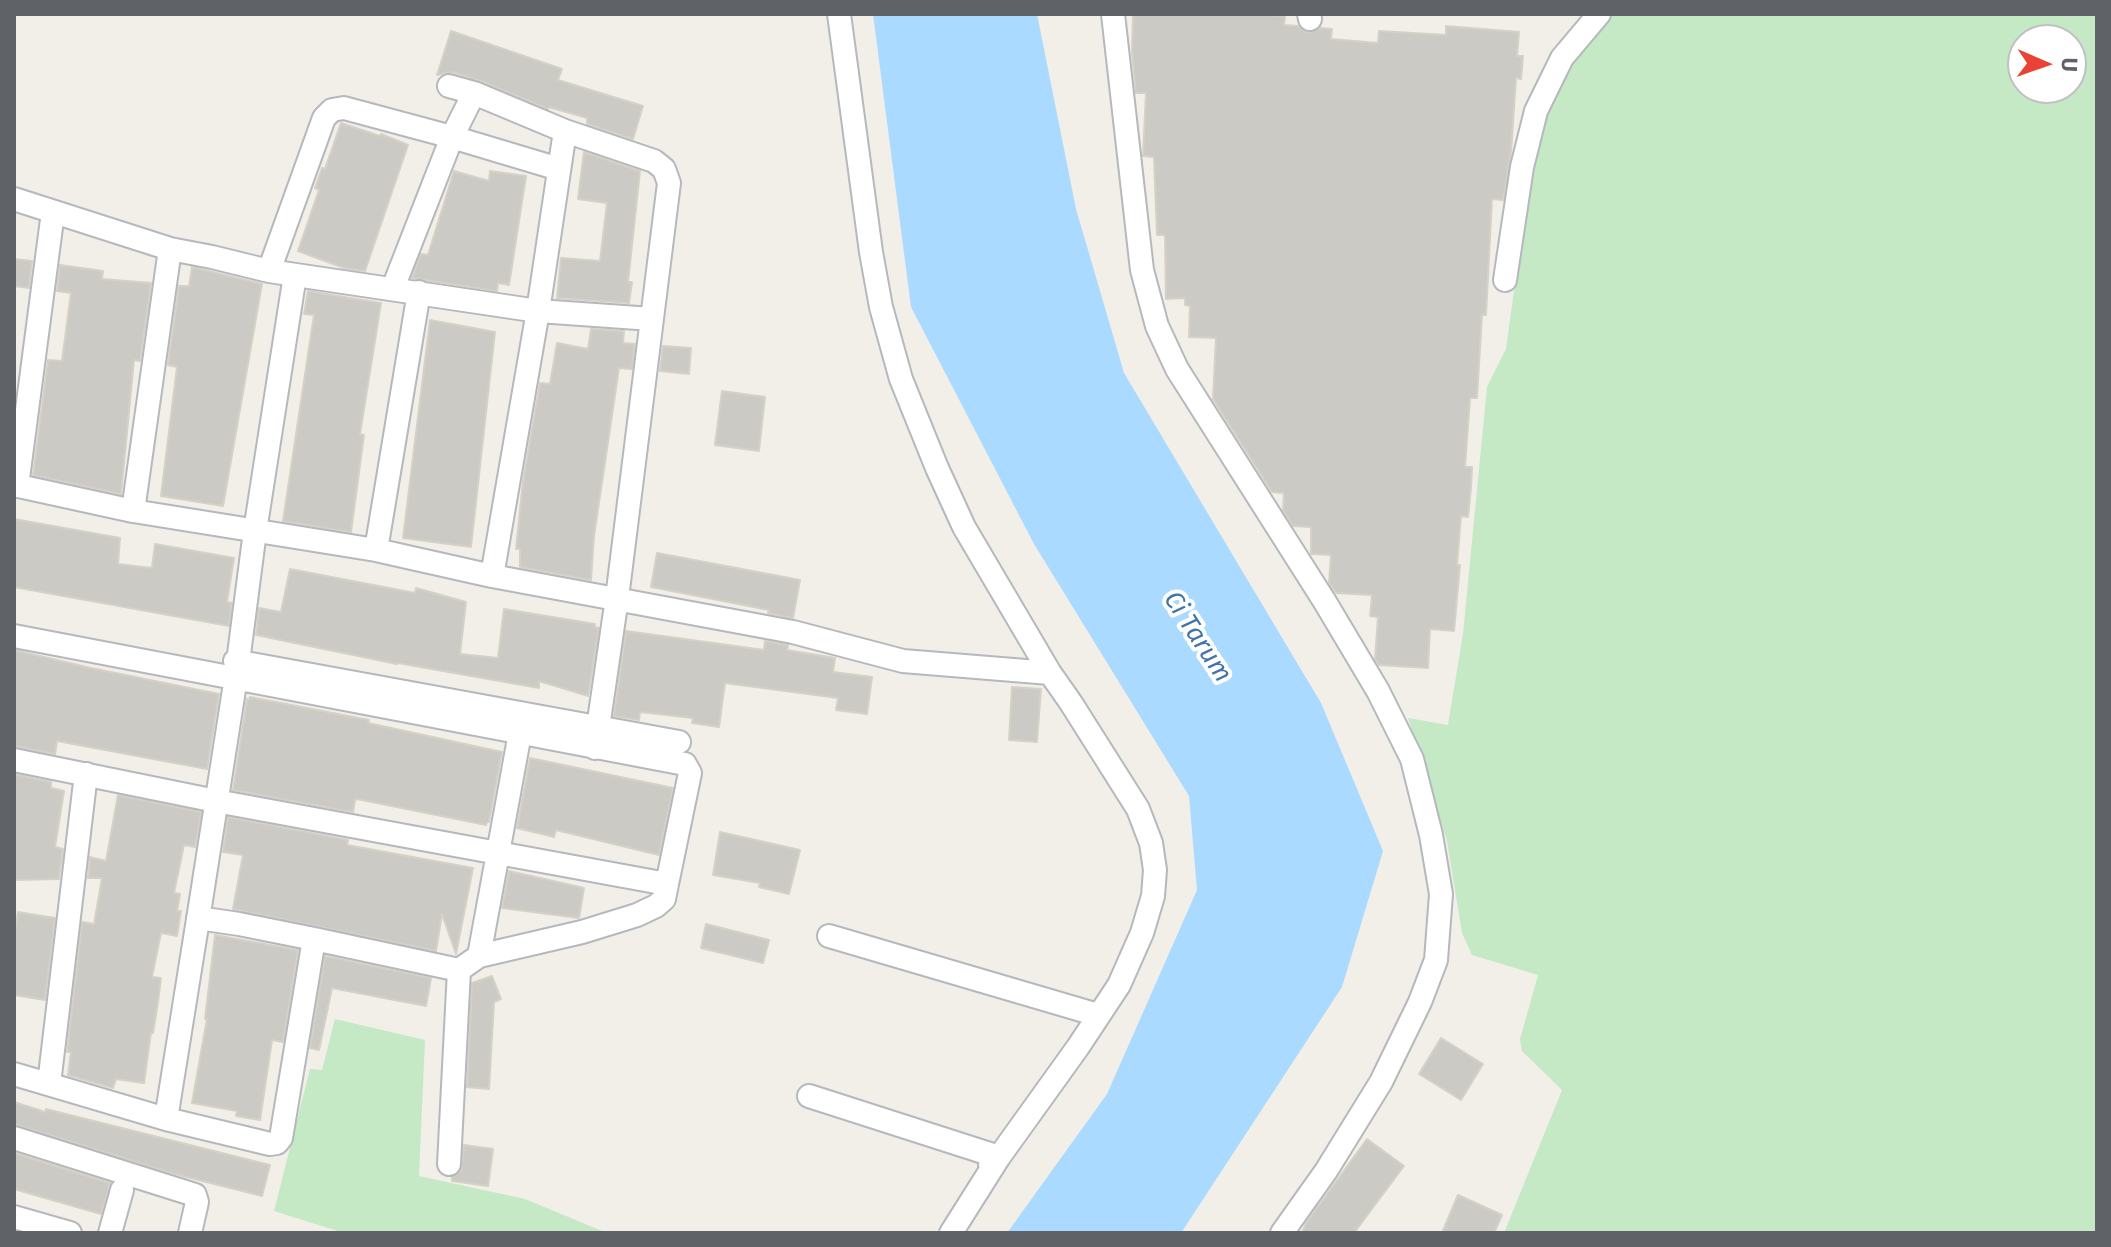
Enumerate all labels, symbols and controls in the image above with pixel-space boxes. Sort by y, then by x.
north arrow [2007,24,2087,104]
text: U [2056,57,2083,72]
water label: Ci Tarum [1156,586,1238,688]

